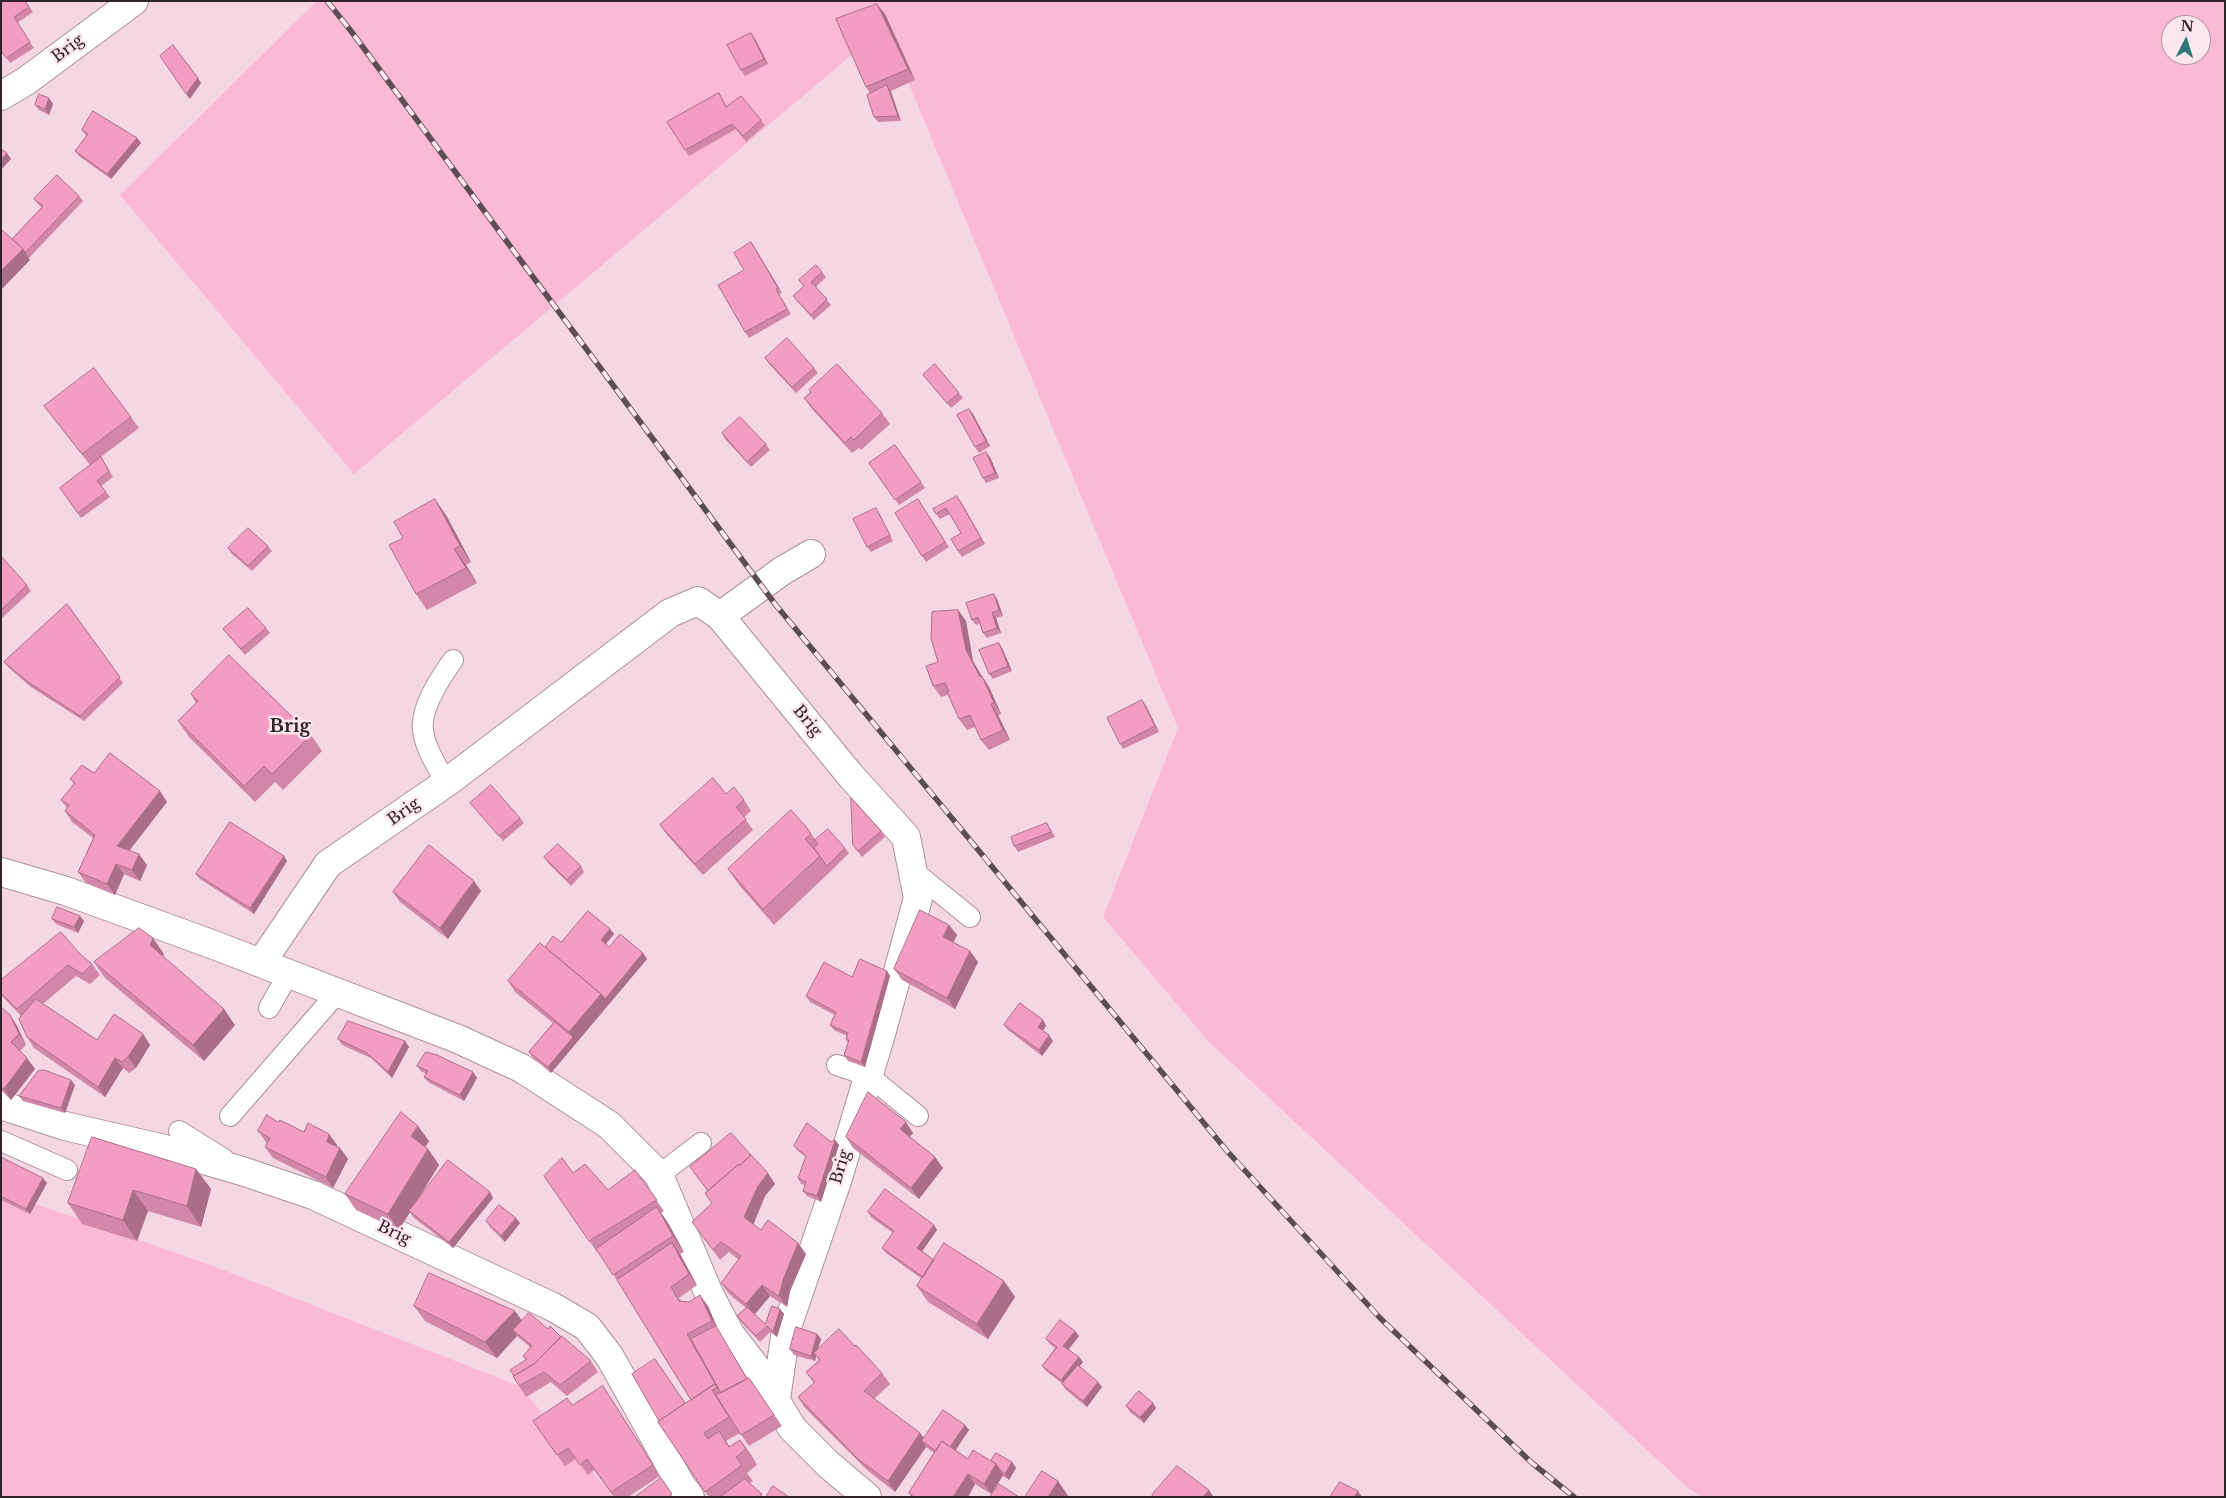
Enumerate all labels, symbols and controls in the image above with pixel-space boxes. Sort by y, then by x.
north arrow [2161,15,2211,65]
text: N [2180,17,2195,36]
street label: Brig [48,31,88,67]
street label: Brig [789,701,825,741]
district label: Brig [270,716,310,738]
street label: Brig [384,794,424,830]
street label: Brig [827,1147,855,1187]
street label: Brig [374,1217,414,1249]

